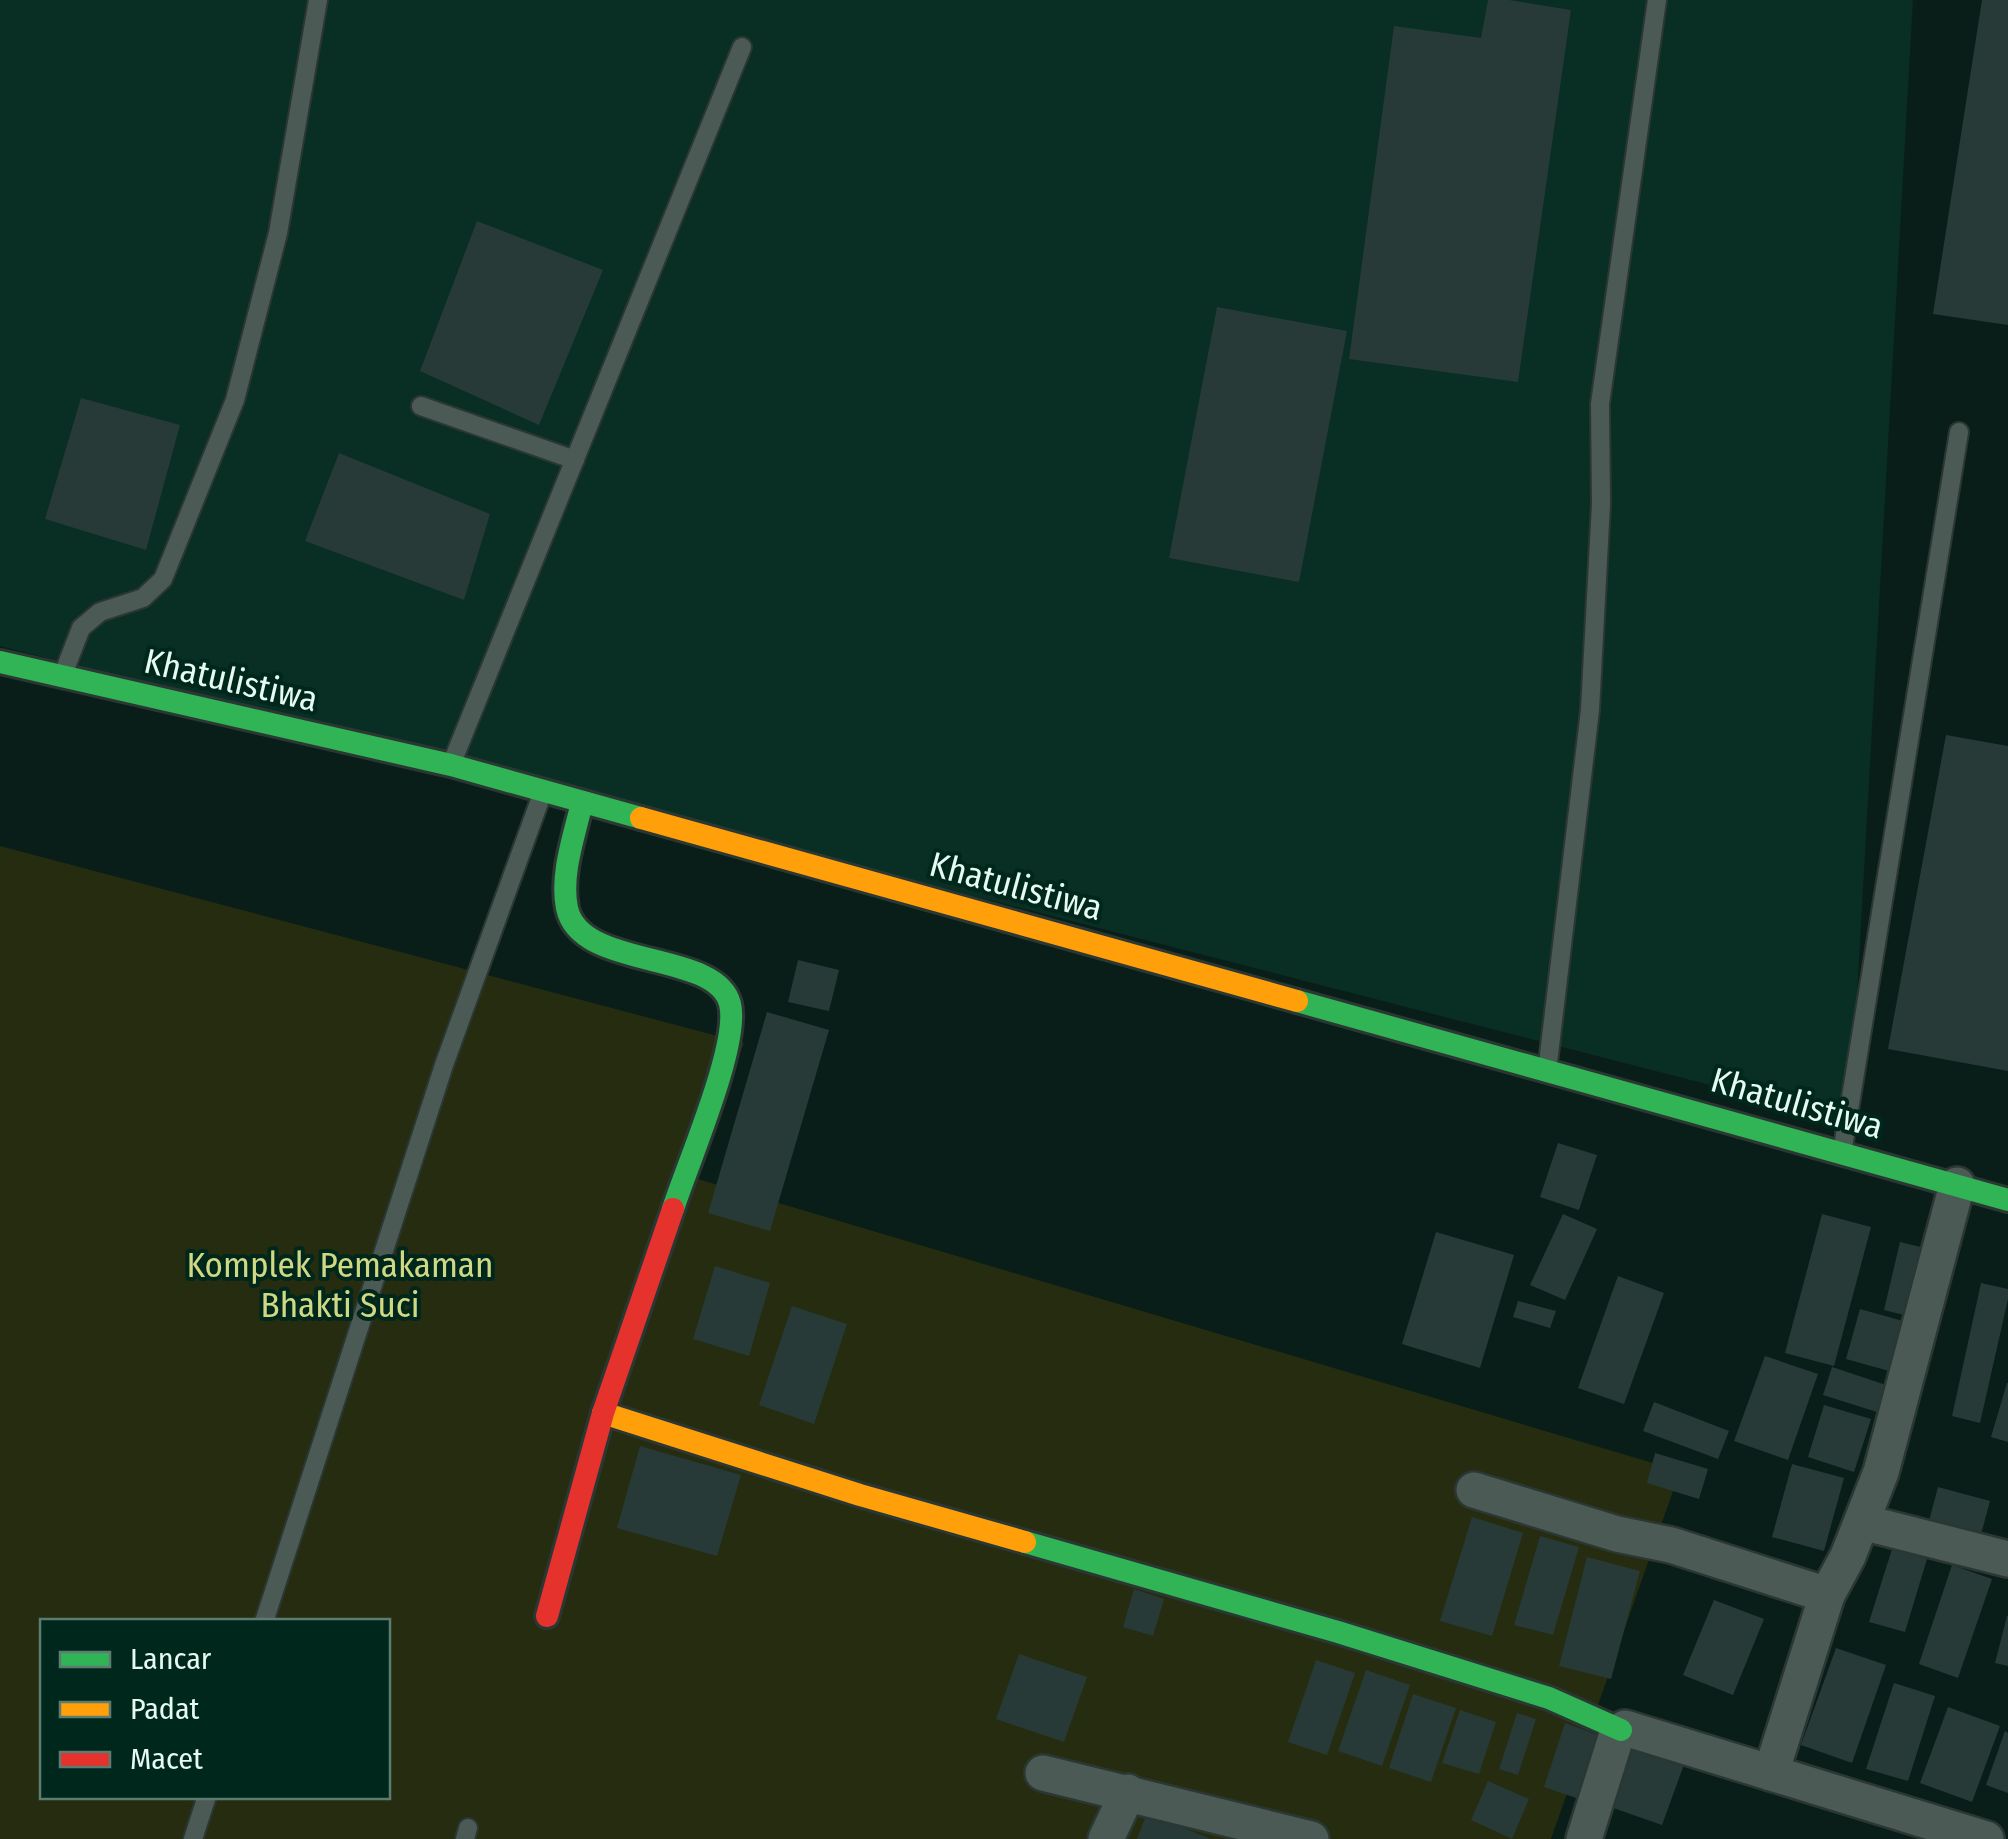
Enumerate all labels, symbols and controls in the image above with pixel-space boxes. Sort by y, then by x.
street label: Khatulistiwa [140,640,322,720]
street label: Khatulistiwa [925,843,1107,929]
street label: Khatulistiwa [1706,1058,1888,1148]
park label: Komplek Pemakaman Bhakti Suci [187,1244,493,1326]
legend [40,1619,390,1799]
text: Lancar [130,1641,212,1677]
text: Padat [130,1691,200,1727]
text: Macet [130,1741,203,1777]

